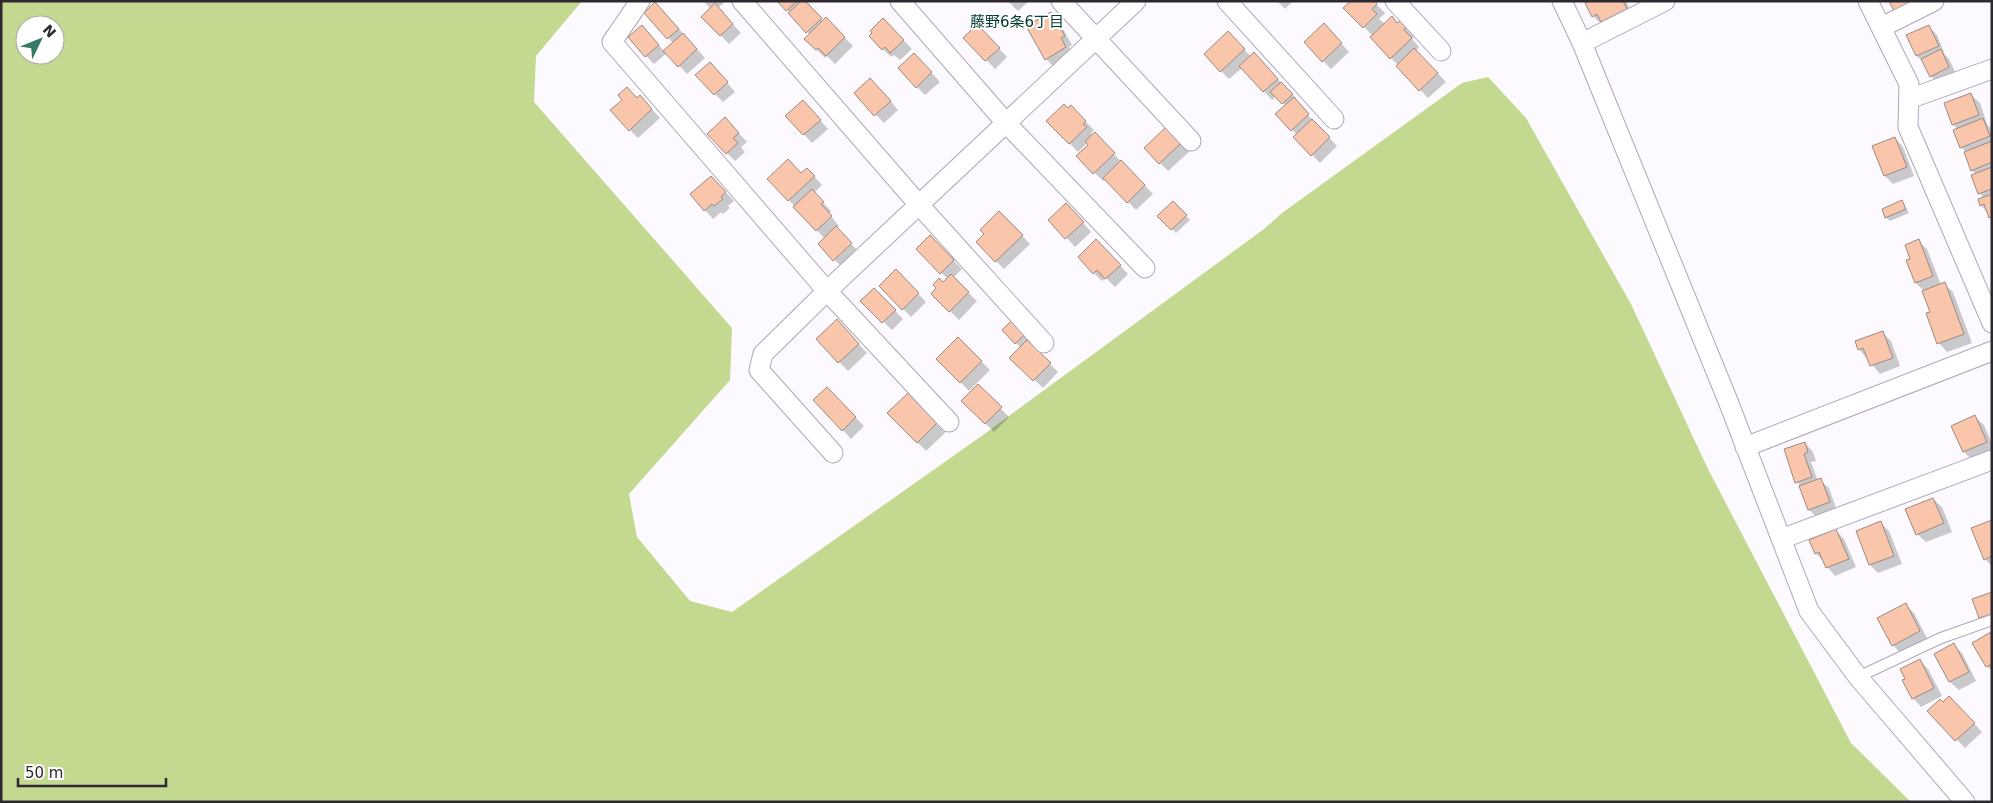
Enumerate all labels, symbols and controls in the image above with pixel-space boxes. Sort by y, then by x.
district label: 藤野6条6丁目 [970,13,1064,31]
north arrow [15,15,65,65]
text: N [40,21,59,41]
scale bar [18,756,165,788]
text: 50 m [25,764,63,782]

